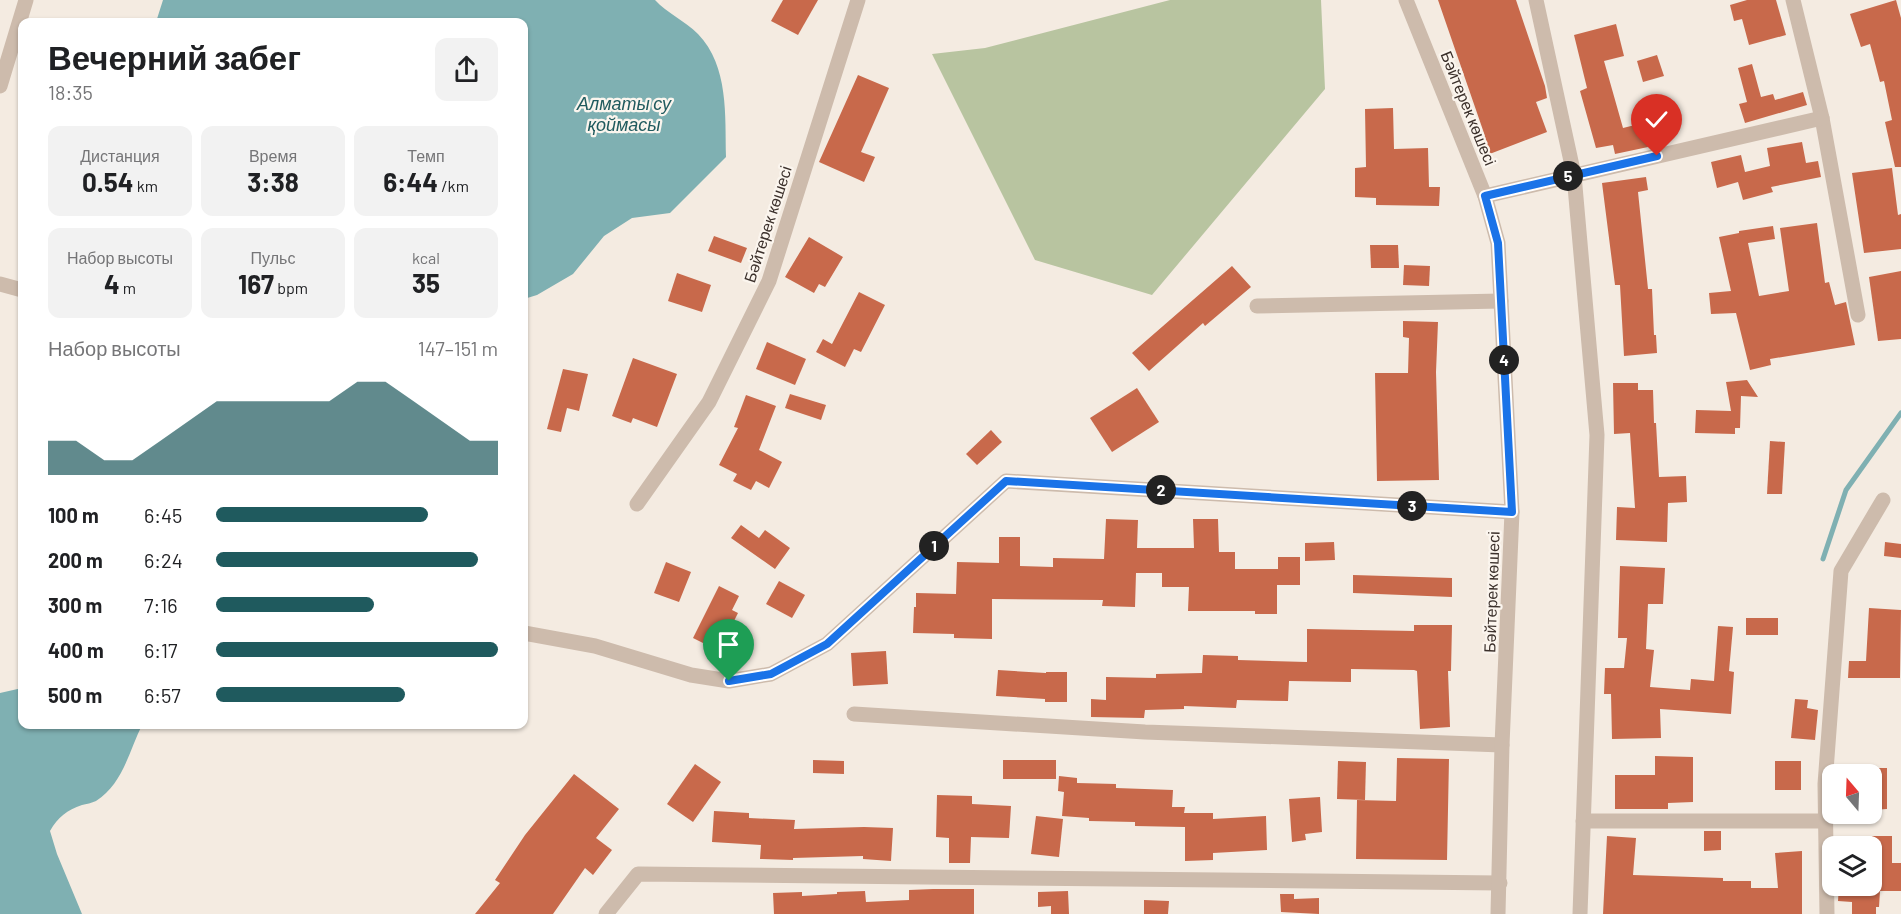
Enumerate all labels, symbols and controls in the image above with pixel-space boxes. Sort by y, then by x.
text: Вечерний забег [48,37,301,77]
button: share [435,38,498,101]
street label: Бәйтерек көшесі [1437,48,1501,168]
text: 18:35 [48,80,93,104]
water label: Алматы су қоймасы [576,92,672,135]
pin [1631,94,1682,156]
icon: check [1640,103,1673,136]
text: Дистанция [80,146,160,165]
text: Время [249,146,297,165]
text: Темп [407,146,445,165]
pin: 5 [1553,161,1583,191]
street label: Бәйтерек көшесі [739,163,795,285]
text: 0.54 [82,166,134,197]
text: 3:38 [247,166,299,197]
text: 6:44 [383,166,438,197]
text: 5 [1564,166,1572,185]
text: km [134,176,158,195]
text: /km [438,176,469,195]
text: Набор высоты [67,248,173,267]
text: Пульс [251,248,295,267]
text: kcal [412,248,440,267]
text: 35 [412,267,440,298]
text: 4 [104,268,120,299]
text: 167 [238,268,274,299]
text: m [120,278,136,297]
text: bpm [274,278,308,297]
text: Набор высоты [48,336,181,360]
text: 147–151 m [418,336,498,360]
pin: 4 [1489,345,1519,375]
text: 4 [1499,350,1509,369]
pin: 2 [1146,475,1176,505]
text: 2 [1157,480,1165,499]
pin: 3 [1397,491,1427,521]
text: 3 [1408,496,1416,515]
text: 100 m [48,503,99,527]
text: 6:45 [144,503,182,527]
pin: 1 [919,531,949,561]
street label: Бәйтерек көшесі [1479,531,1503,653]
text: 1 [931,536,937,555]
text: 200 m [48,548,103,572]
text: 6:24 [144,548,183,572]
text: 300 m [48,593,102,617]
text: 7:16 [144,593,178,617]
pin [703,619,754,681]
icon: arrive [712,628,745,661]
text: 400 m [48,638,104,662]
text: 6:17 [144,638,178,662]
text: 500 m [48,683,102,707]
text: 6:57 [144,683,181,707]
north arrow [1822,764,1882,824]
map controls [1822,764,1882,896]
button: layers [1822,836,1882,896]

